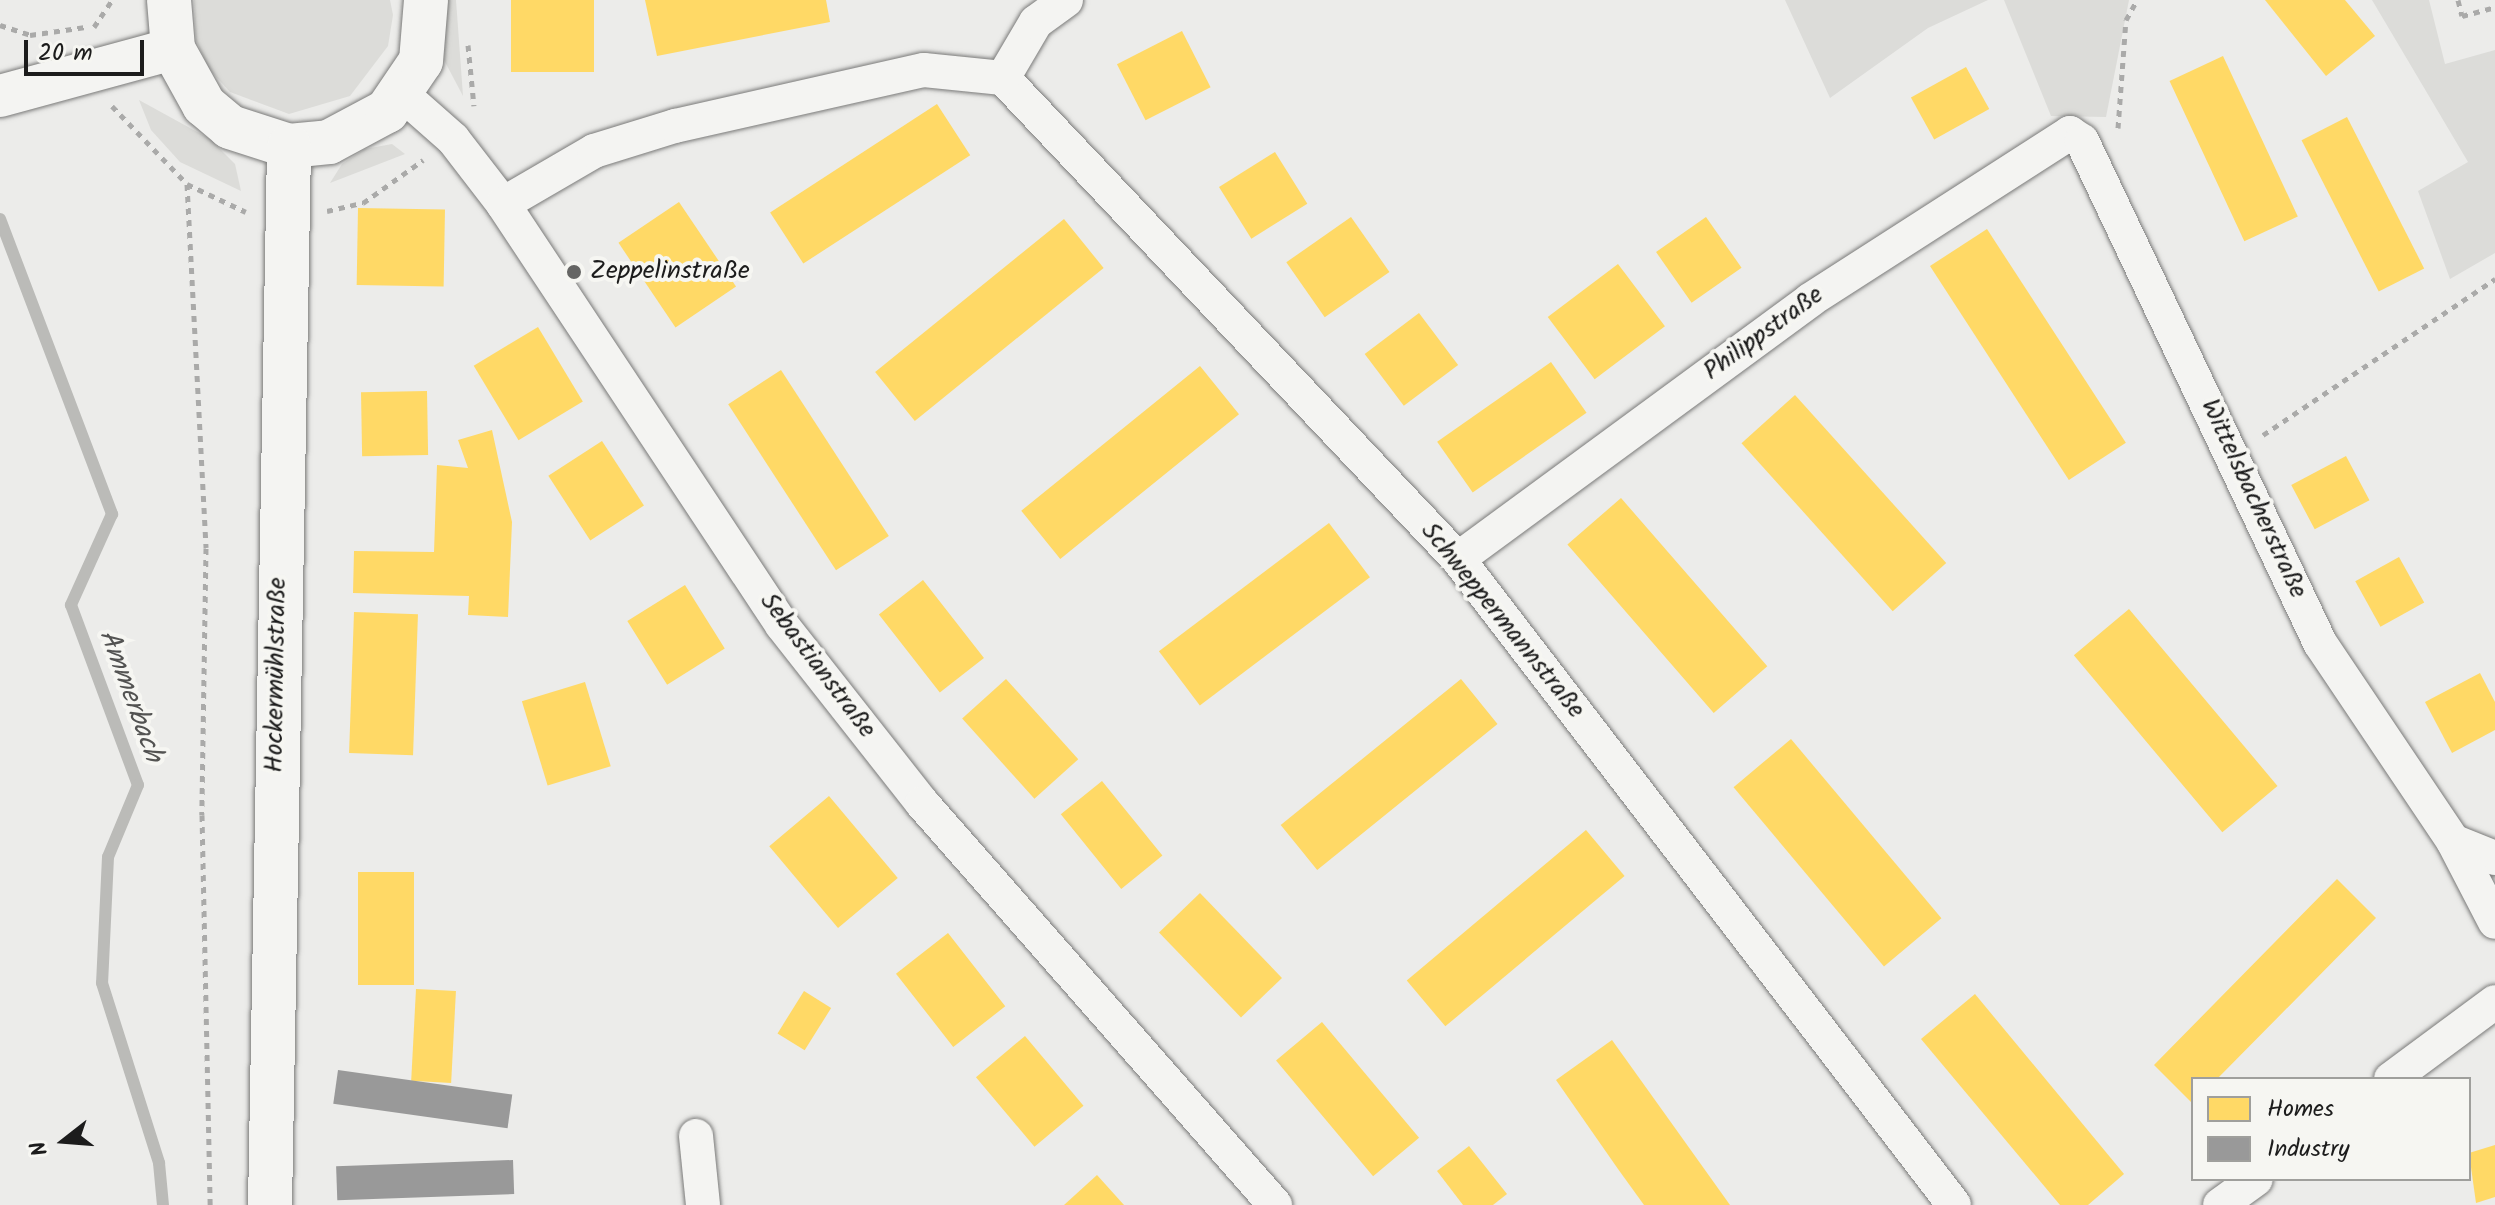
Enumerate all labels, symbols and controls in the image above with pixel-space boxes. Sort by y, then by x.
scale bar [28,24,148,74]
text: 20 m [38,34,93,73]
place label: Zeppelinstraße [590,256,750,288]
marker: Zeppelinstraße [565,263,583,281]
street label: Philippstraße [1698,280,1830,388]
street label: Wittelsbacherstraße [2193,394,2313,604]
street label: Schweppermannstraße [1413,517,1591,725]
street label: Hockermühlstraße [260,577,294,773]
street label: Sebastianstraße [752,587,882,745]
water label: Ammerbach [90,625,170,767]
legend [2191,1077,2471,1181]
text: Homes [2267,1090,2334,1129]
north arrow [24,1101,104,1181]
text: Industry [2267,1130,2349,1169]
text: N [22,1136,59,1160]

